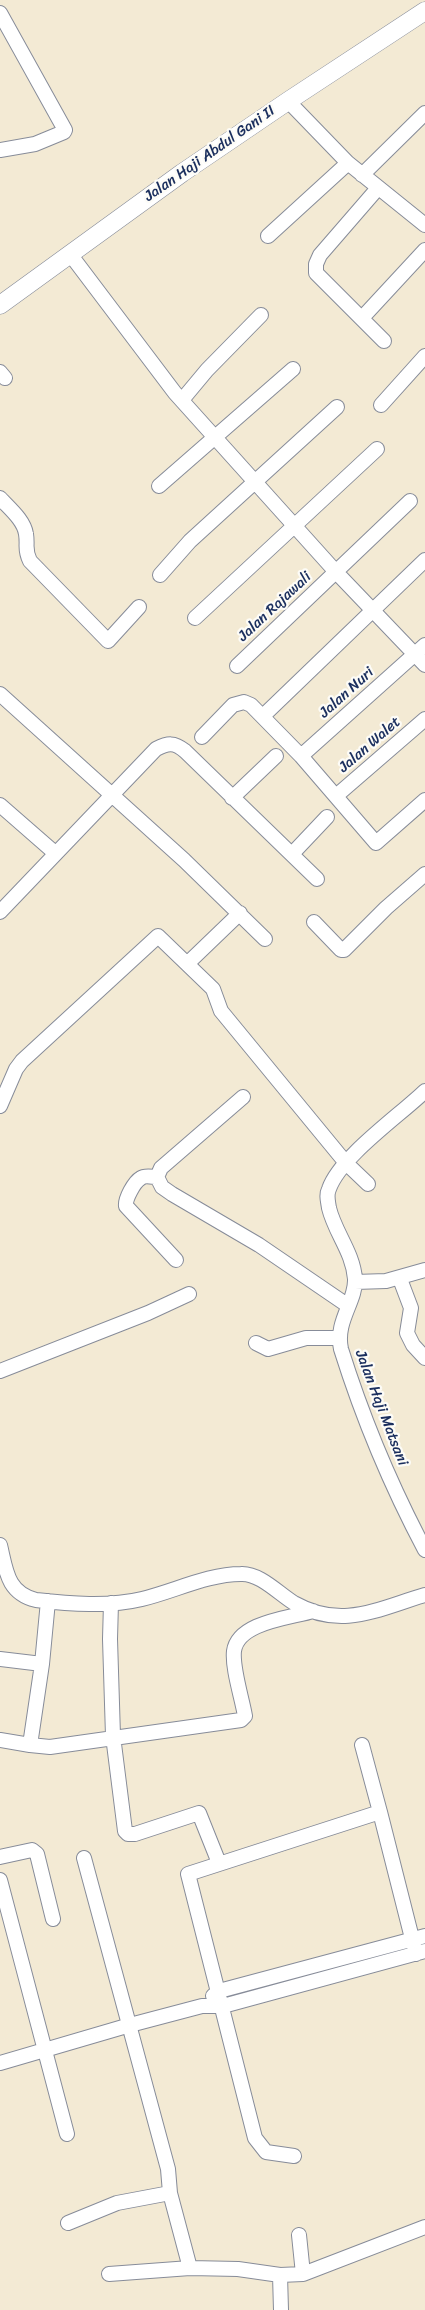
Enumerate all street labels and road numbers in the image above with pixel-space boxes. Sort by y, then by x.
street label: Jalan Haji Abdul Gani II [141,102,279,206]
street label: Jalan Rajawali [235,568,315,646]
street label: Jalan Nuri [316,664,378,722]
street label: Jalan Walet [335,713,405,777]
street label: Jalan Haji Matsani [351,1348,411,1468]

